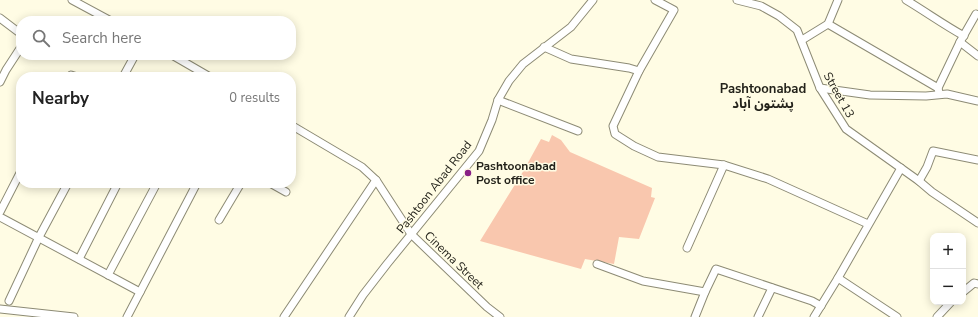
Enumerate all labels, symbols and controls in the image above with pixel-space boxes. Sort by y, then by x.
search box [16,16,296,60]
icon: search [30,27,52,49]
text: Search here [62,28,142,48]
street label: Street 13 [820,69,858,121]
district label: Pashtoonabad پشتون آباد [720,80,806,113]
text: Nearby [32,87,89,110]
text: 0 results [229,89,280,107]
street label: Pashtoon Abad Road [393,137,475,237]
place label: Pashtoonabad Post office [476,158,556,188]
marker: Pashtoonabad Post office [463,168,473,178]
street label: Cinema Street [421,228,488,293]
map controls [930,233,966,305]
button: + [930,233,966,269]
button: − [930,269,966,305]

